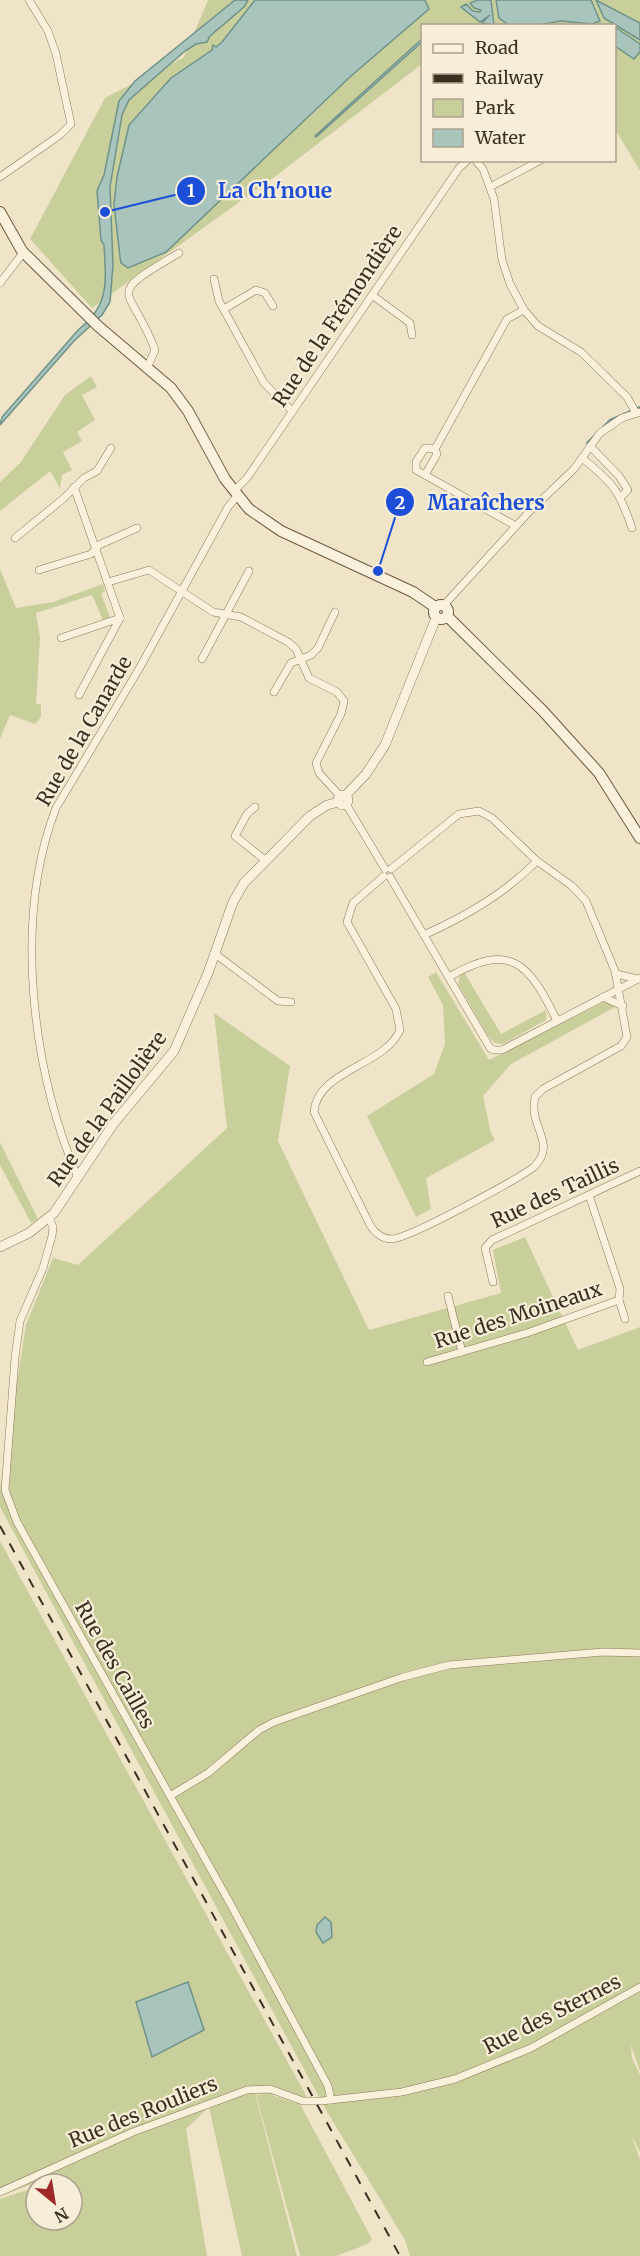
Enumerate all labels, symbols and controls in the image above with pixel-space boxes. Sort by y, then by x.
legend [421,24,616,162]
text: Road [475,36,519,59]
text: Railway [475,66,544,89]
text: Park [475,96,516,119]
text: Water [474,126,526,149]
callout: La Ch'noue [176,171,344,210]
text: La Ch'noue [218,177,332,204]
text: 1 [187,179,195,202]
street label: Rue de la Frémondière [266,220,407,411]
callout: Maraîchers [385,483,557,522]
text: Maraîchers [427,489,545,516]
text: 2 [395,491,405,514]
street label: Rue de la Canarde [30,651,137,810]
street label: Rue de la Paillolière [42,1026,171,1191]
street label: Rue des Taillis [487,1152,623,1233]
street label: Rue des Moineaux [431,1276,605,1353]
street label: Rue des Cailles [70,1597,161,1733]
street label: Rue des Sternes [479,1968,625,2059]
street label: Rue des Rouliers [65,2070,221,2153]
north arrow [24,2172,84,2232]
text: N [51,2203,72,2227]

